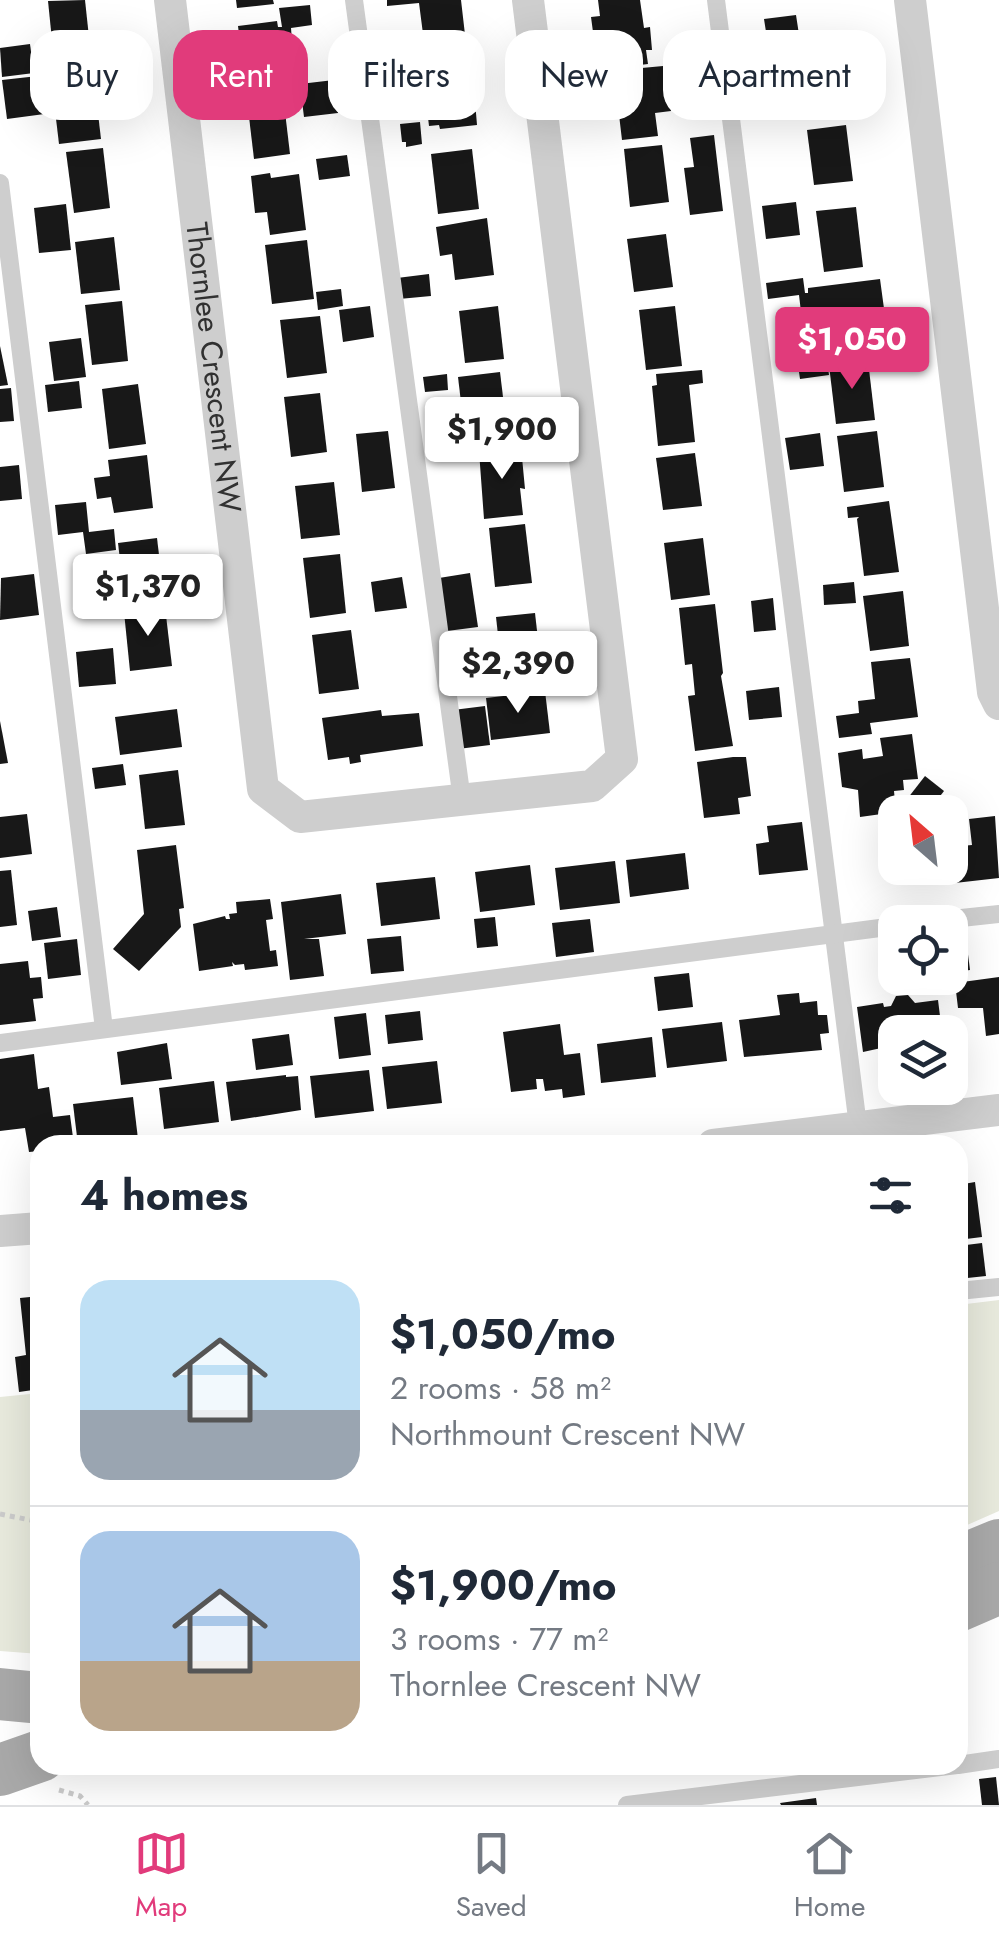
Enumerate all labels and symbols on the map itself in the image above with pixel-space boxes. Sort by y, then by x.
street label: Thornlee Crescent NW [175,220,252,515]
pin: $1,050 [771,307,933,392]
pin: $1,900 [421,397,583,482]
pin: $1,370 [67,554,229,639]
pin: $2,390 [437,631,599,716]
north arrow [878,795,968,885]

